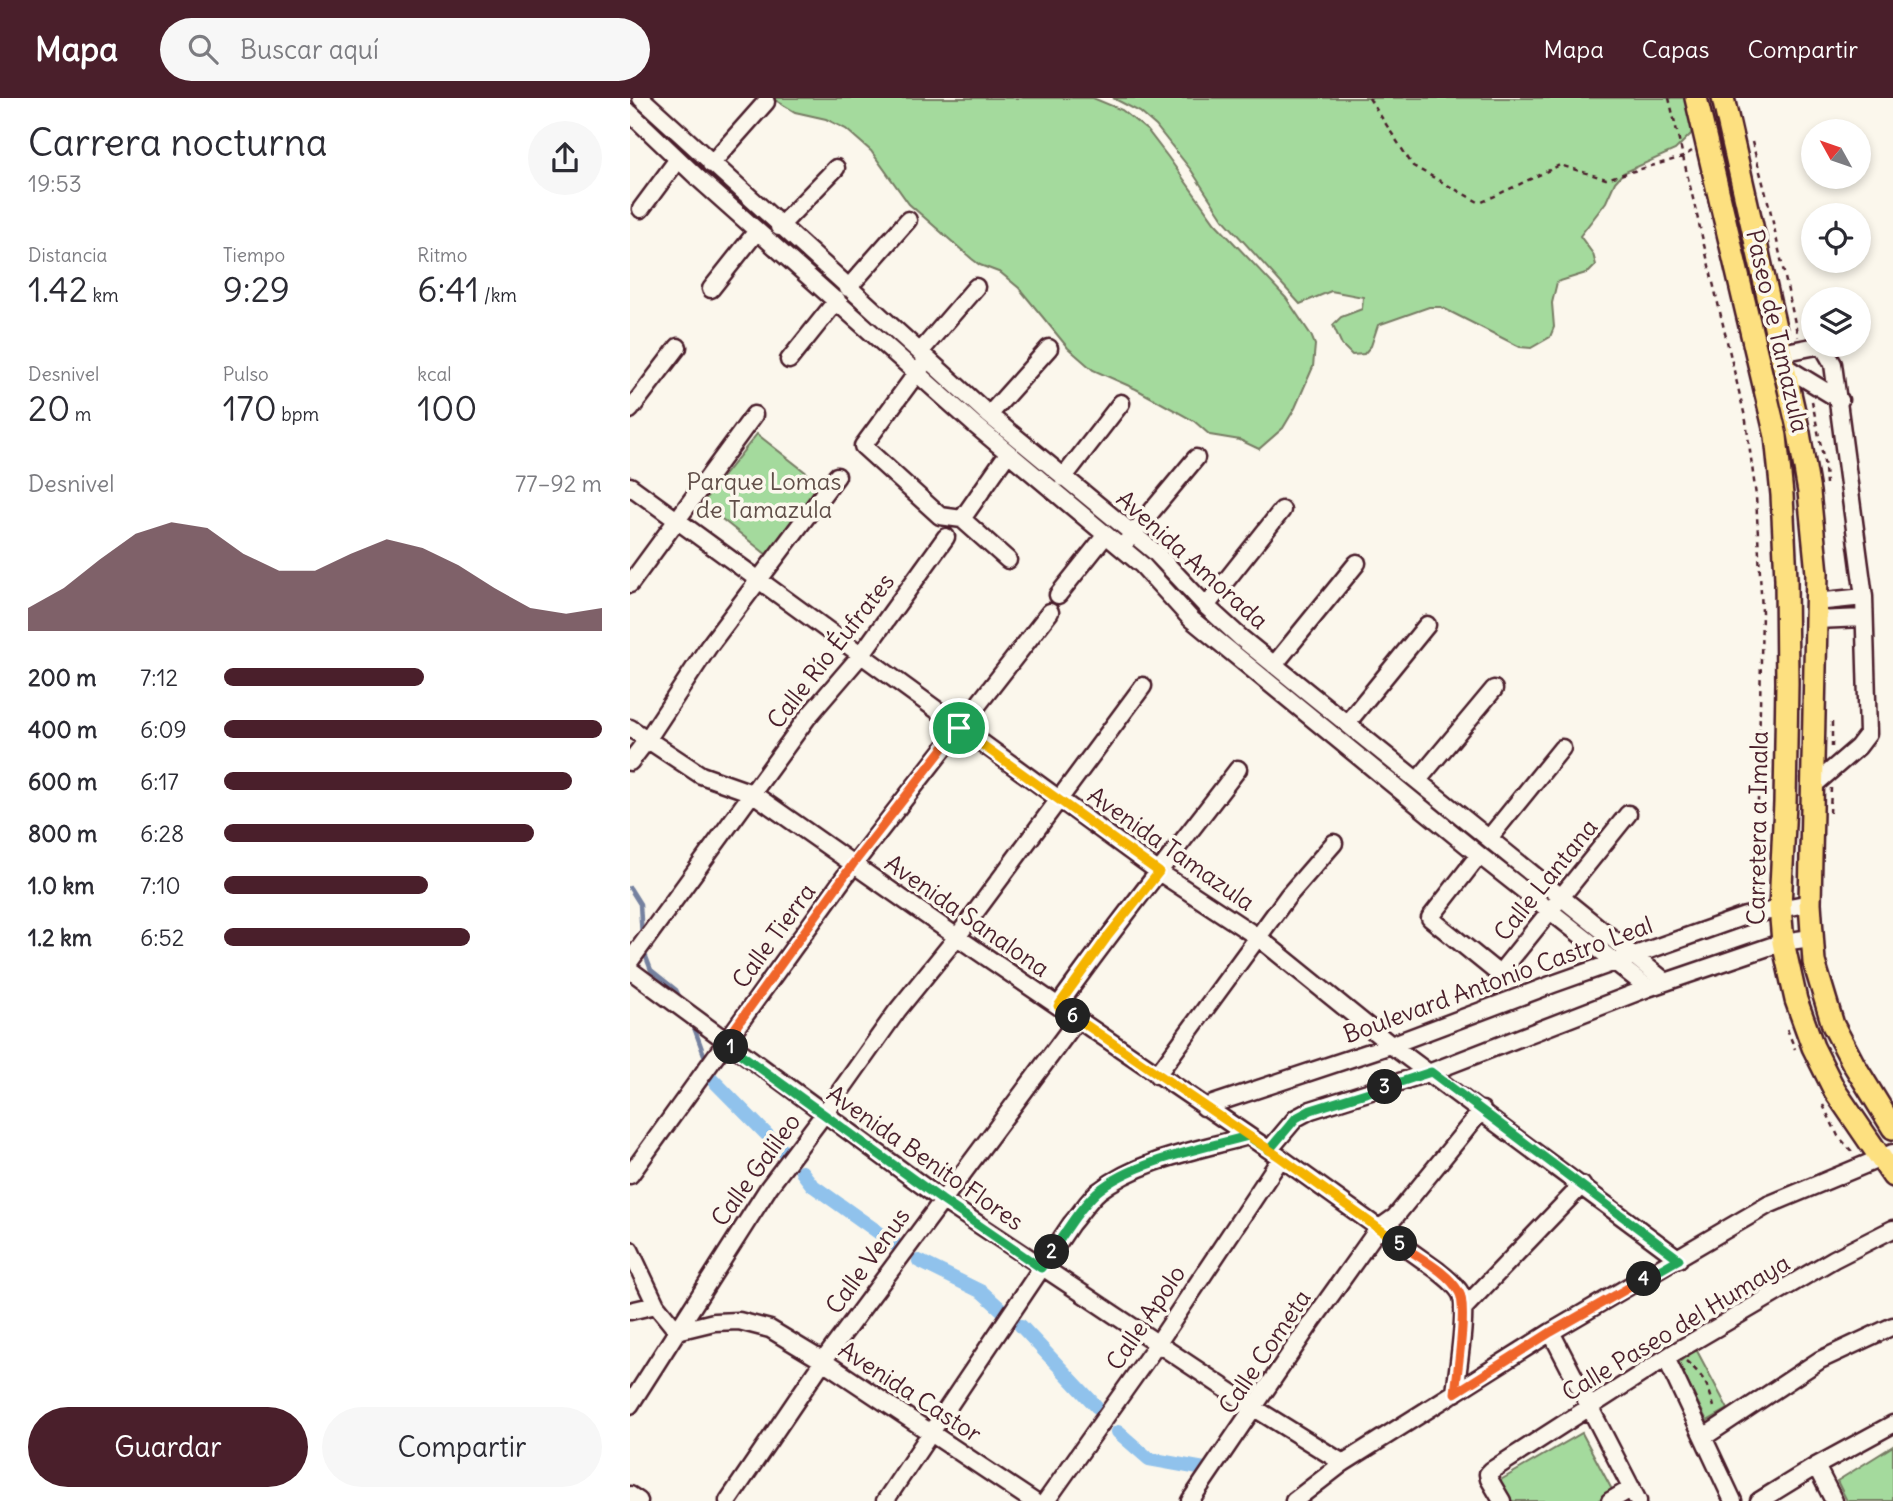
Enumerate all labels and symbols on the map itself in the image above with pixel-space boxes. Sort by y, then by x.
north arrow [1801,119,1871,189]
street label: Paseo de Tamazula [1740,226,1816,435]
park label: Parque Lomas de Tamazula [687,466,841,524]
street label: Avenida Amorada [1111,483,1275,635]
street label: Calle Río Éufrates [760,567,900,734]
pin [929,698,989,758]
street label: Carretera a Imala [1740,731,1774,925]
street label: Avenida Tamazula [1082,779,1261,917]
street label: Calle Lantana [1487,812,1604,946]
street label: Avenida Sanalona [880,847,1056,983]
street label: Calle Tierra [725,877,821,994]
street label: Boulevard Antonio Castro Leal [1339,909,1656,1049]
pin: 6 [1056,998,1090,1034]
pin: 1 [714,1030,749,1065]
pin: 3 [1368,1070,1402,1104]
street label: Avenida Benito Flores [821,1078,1030,1236]
street label: Calle Galileo [704,1107,806,1232]
street label: Calle Venus [818,1201,916,1320]
pin: 5 [1382,1226,1418,1262]
pin: 2 [1034,1234,1070,1270]
street label: Calle Paseo del Humaya [1556,1247,1795,1407]
street label: Calle Apolo [1099,1259,1191,1376]
pin: 4 [1626,1262,1662,1296]
street label: Calle Cometa [1212,1284,1317,1419]
street label: Avenida Castor [834,1334,988,1449]

